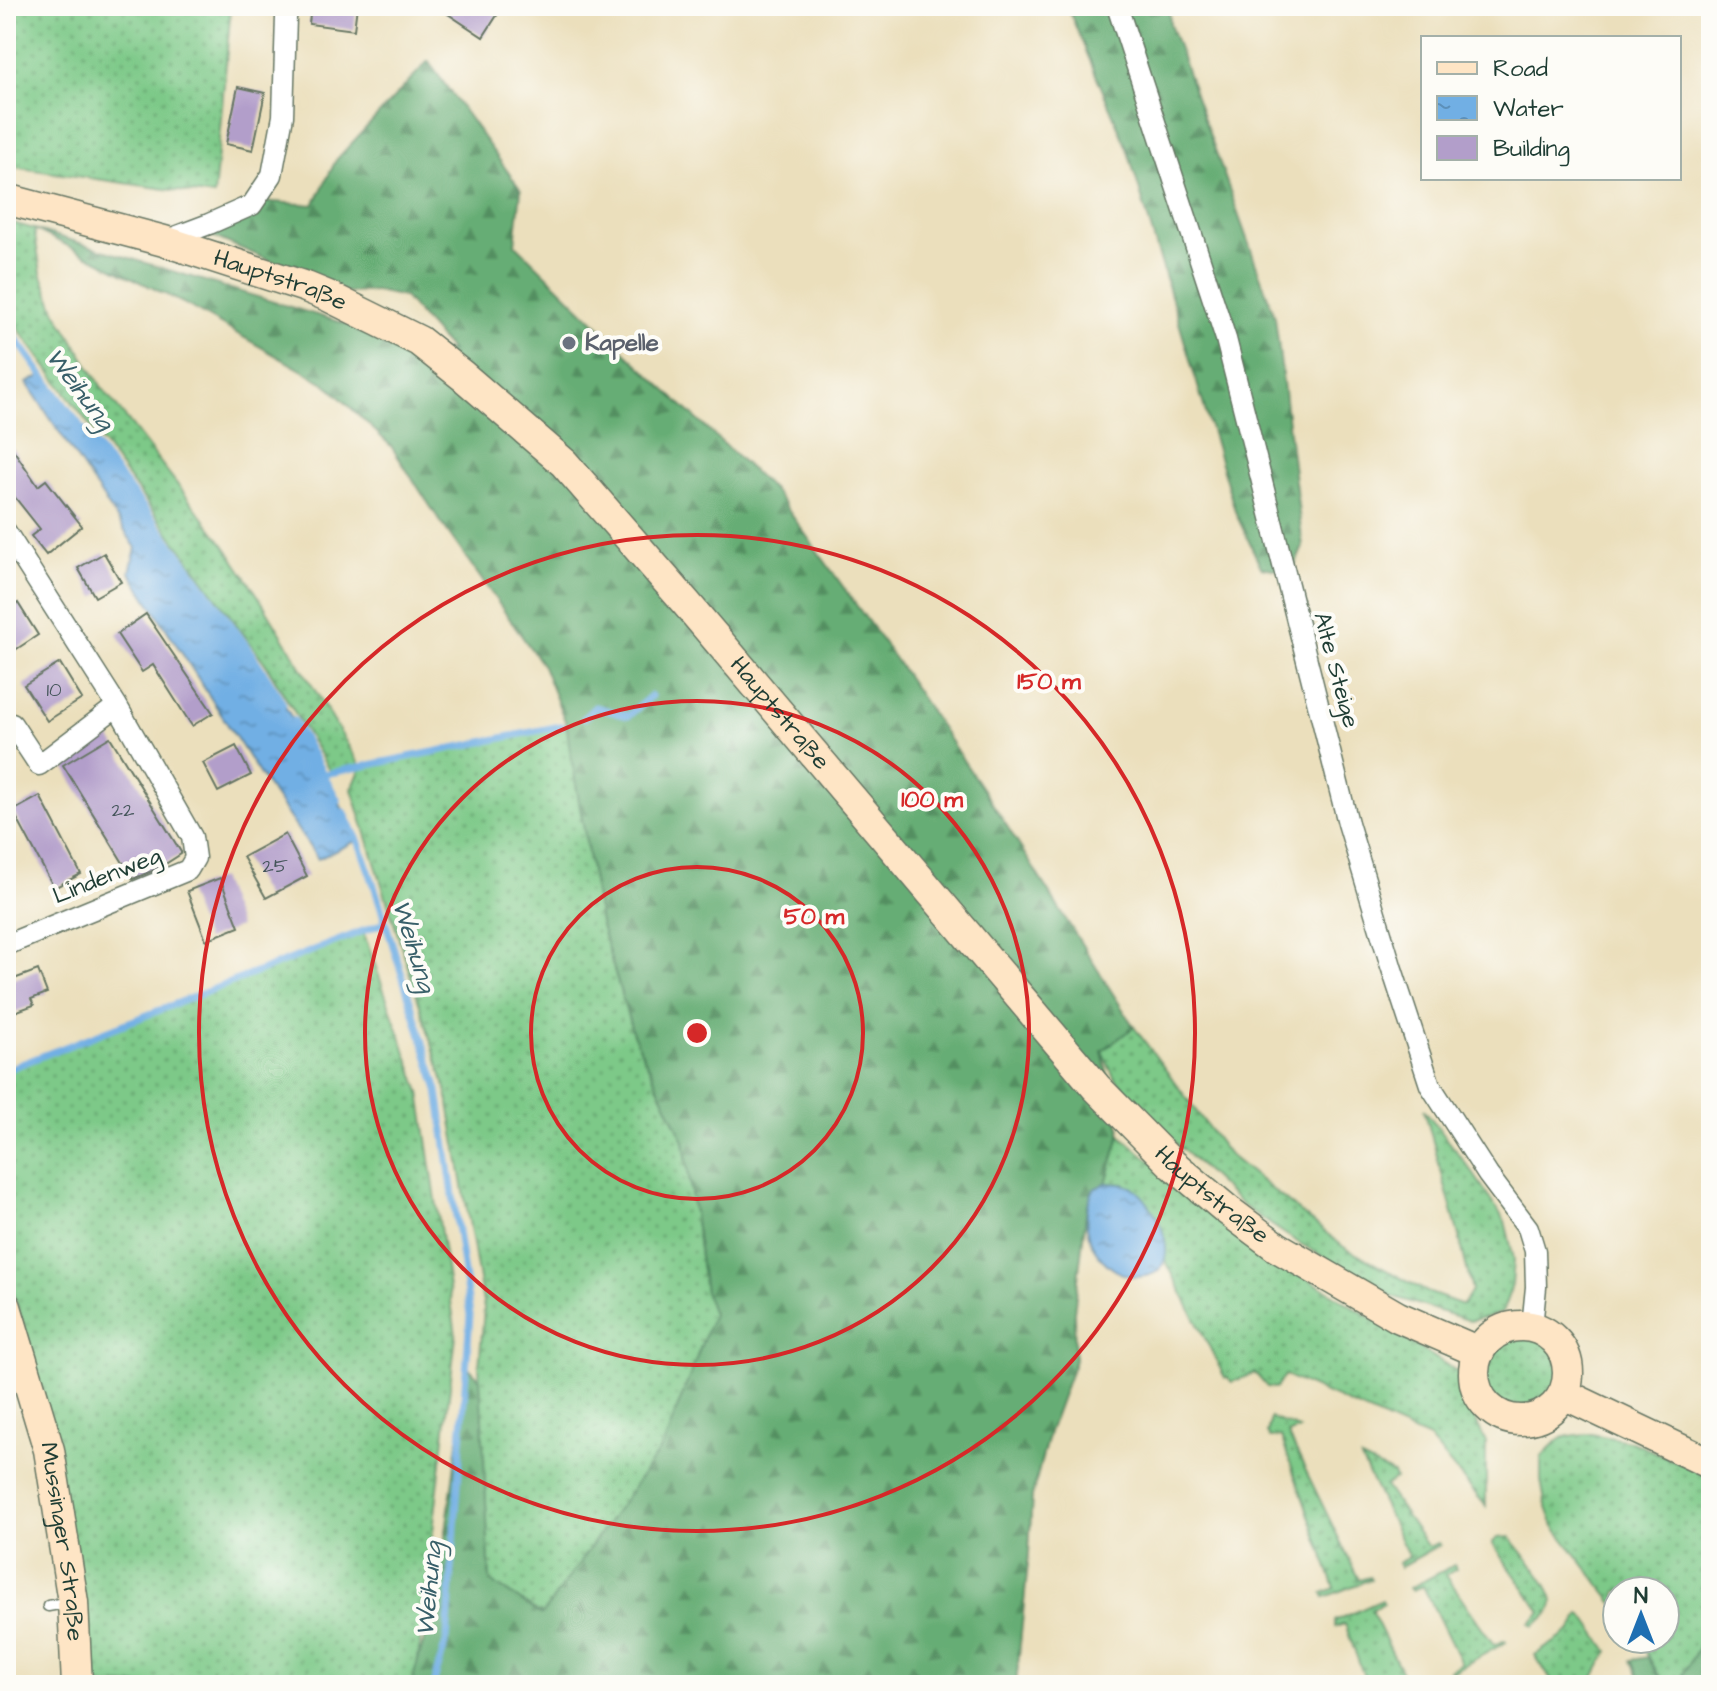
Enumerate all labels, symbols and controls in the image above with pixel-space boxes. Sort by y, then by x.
legend [1421,36,1681,180]
text: Road [1493,52,1548,86]
text: Water [1493,92,1564,126]
text: Building [1493,132,1570,167]
street label: Hauptstraße [209,241,353,320]
place label: Kapelle [585,326,659,360]
marker: Kapelle [560,334,578,352]
water label: Weihung [36,340,124,440]
street label: Alte Steige [1303,608,1368,732]
street label: Hauptstraße [722,649,838,778]
text: 150 m [1017,665,1081,699]
house number: 10 [46,676,62,704]
text: 100 m [901,783,963,817]
house number: 22 [112,796,135,824]
street label: Lindenweg [48,839,167,914]
house number: 25 [262,852,288,880]
water label: Weihung [382,895,446,998]
text: 50 m [784,900,845,934]
centre of rings [683,1019,711,1047]
street label: Hauptstraße [1146,1138,1276,1252]
street label: Mussinger Straße [31,1440,92,1642]
water label: Weihung [407,1539,452,1638]
north arrow [1601,1575,1681,1655]
text: N [1634,1581,1648,1612]

